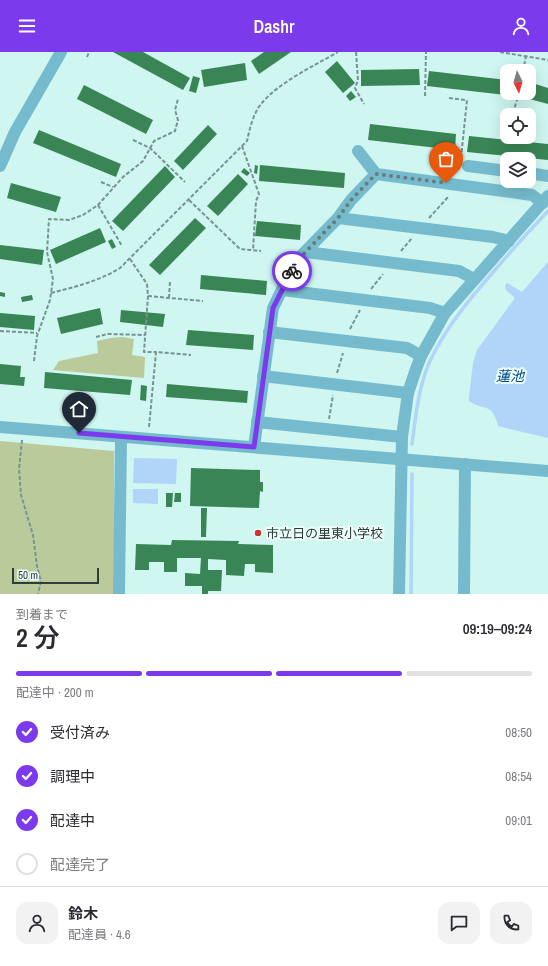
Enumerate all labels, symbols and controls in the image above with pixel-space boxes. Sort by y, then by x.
text: Dashr [254,14,295,39]
icon: menu [16,15,38,37]
icon: person [510,15,532,37]
north arrow [500,64,536,100]
map controls [500,64,536,188]
button: locate [500,108,536,144]
pin [429,142,463,183]
icon: bag [435,148,457,170]
button: layers [500,152,536,188]
courier [272,251,312,291]
icon: bike [281,260,303,282]
water label: 蓮池 [496,367,526,385]
pin [62,392,96,433]
icon: home [68,398,90,420]
place label: 市立日の里東小学校 [266,525,383,542]
marker: 市立日の里東小学校 [253,528,263,538]
scale bar [12,566,99,585]
text: 50 m [18,568,38,582]
text: 到着まで [16,606,68,623]
text: 09:19–09:24 [463,618,532,639]
text: 2 分 [16,620,60,655]
text: 配達中 · 200 m [16,684,94,701]
icon: check [16,721,38,743]
text: 受付済み [50,722,110,743]
text: 08:50 [505,724,532,741]
icon: check [16,765,38,787]
text: 調理中 [50,766,95,787]
text: 08:54 [505,768,532,785]
icon: check [16,809,38,831]
text: 配達中 [50,810,95,831]
text: 09:01 [505,812,532,829]
text: 配達完了 [50,854,110,875]
button: person [16,902,58,944]
button: chat [438,902,480,944]
button: phone [490,902,532,944]
text: 鈴木 [68,903,98,924]
text: 配達員 · 4.6 [68,926,131,943]

